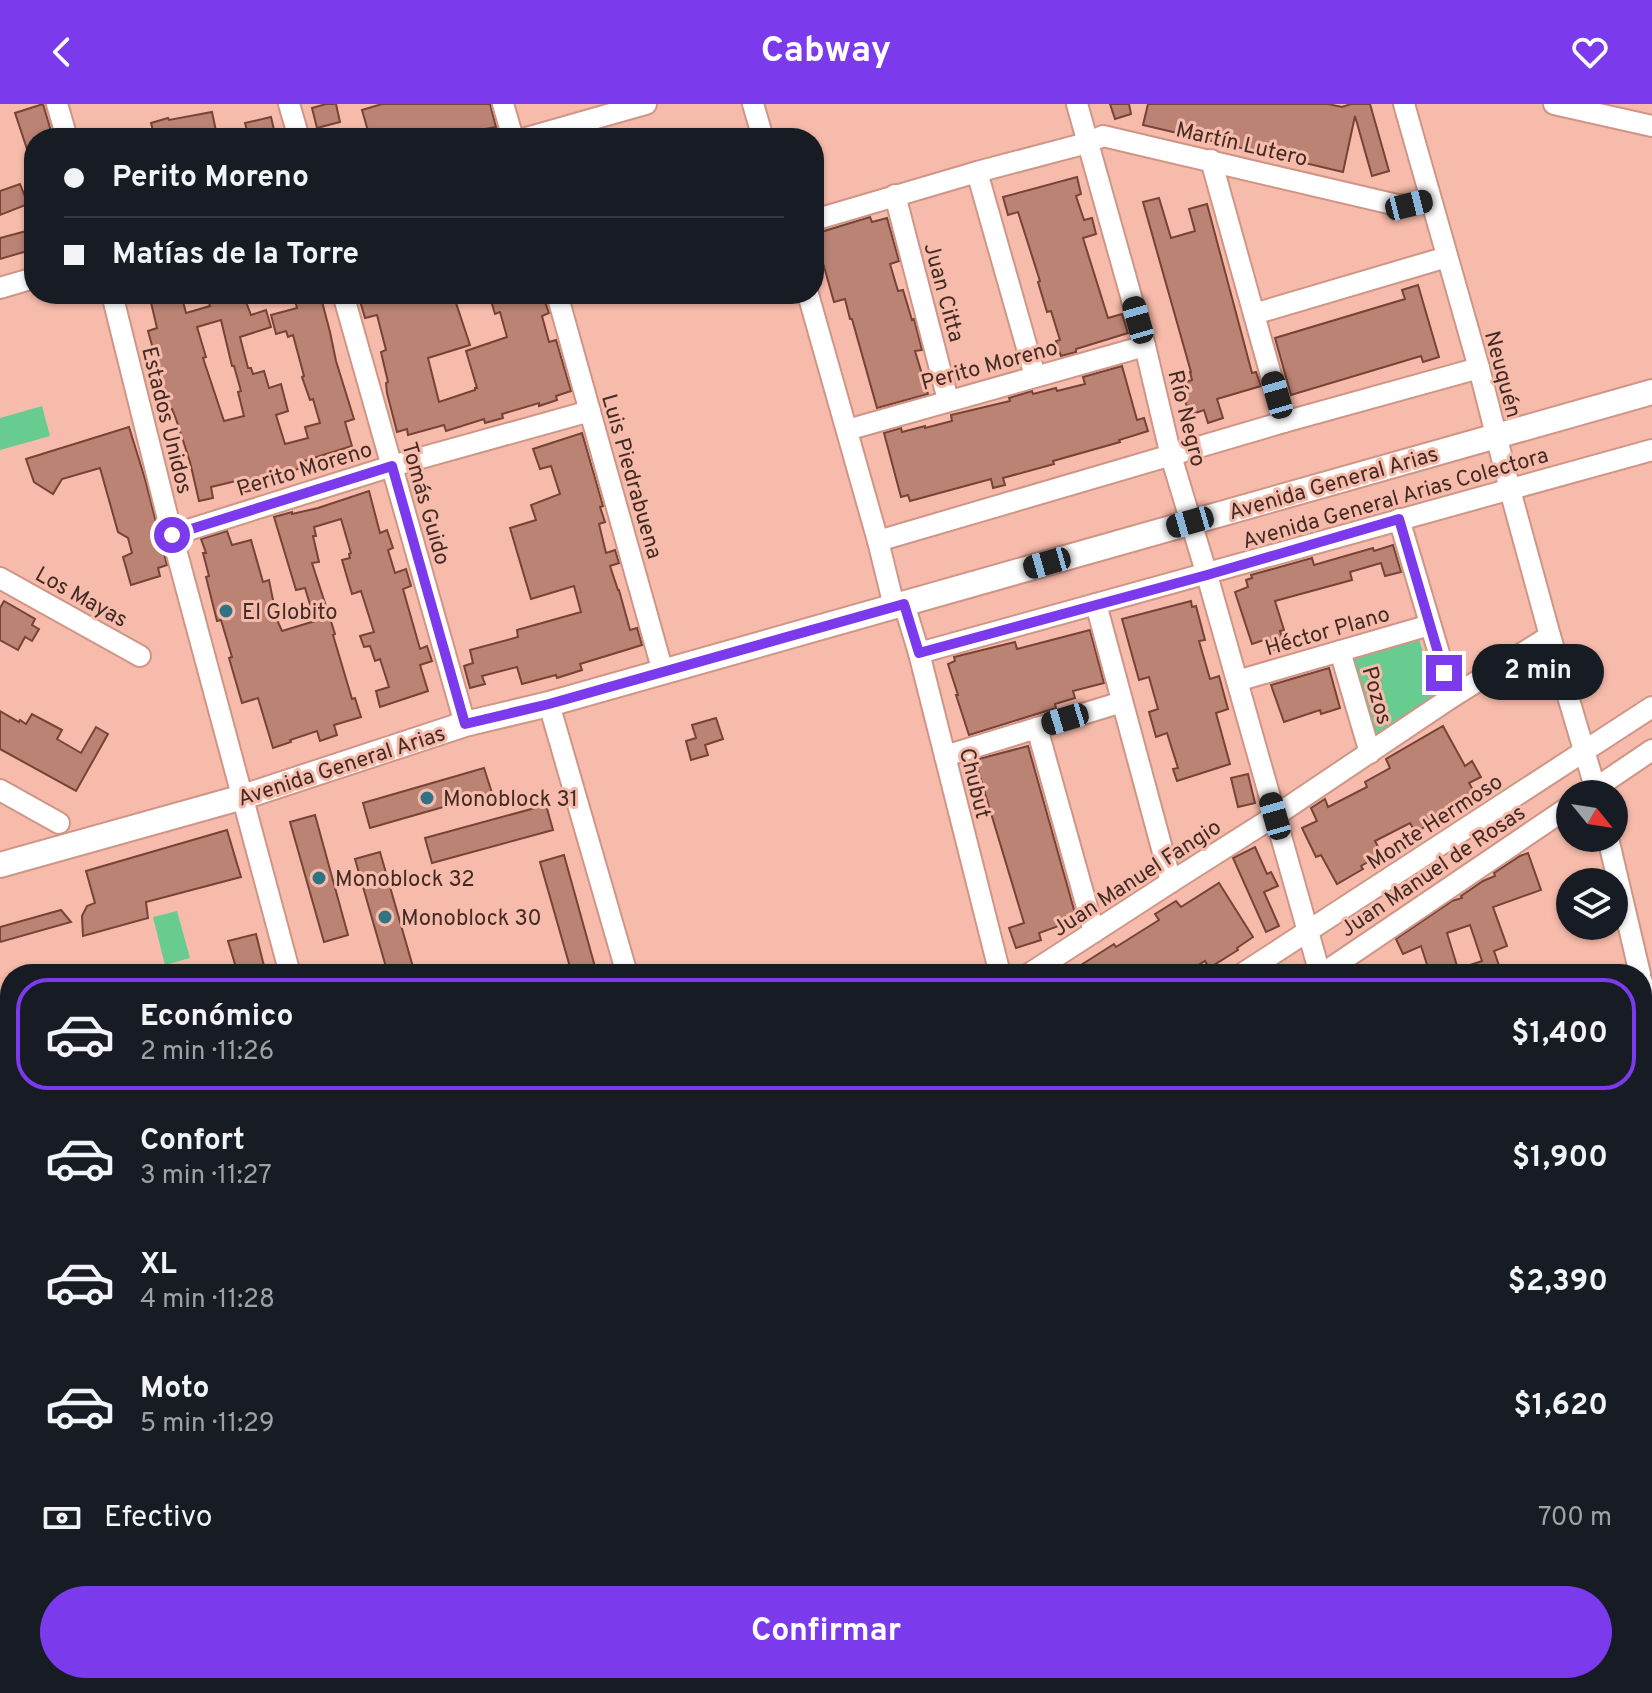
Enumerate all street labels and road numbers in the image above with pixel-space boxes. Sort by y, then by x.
street label: Martín Lutero [1173,117,1310,174]
street label: Juan Citta [916,240,969,345]
street label: Neuquén [1477,328,1526,421]
street label: Perito Moreno [918,335,1061,398]
street label: Estados Unidos [134,344,197,497]
street label: Río Negro [1161,368,1211,470]
street label: Luis Piedrabuena [594,391,667,562]
street label: Perito Moreno [234,437,376,504]
street label: Tomás Guido [394,439,455,568]
street label: Avenida General Arias [1226,442,1442,527]
street label: Avenida General Arias Colectora [1240,443,1552,556]
street label: Los Mayas [30,562,132,635]
street label: Héctor Plano [1262,602,1393,663]
street label: Pozos [1354,663,1397,728]
street label: Avenida General Arias [235,721,449,814]
street label: Chubut [952,745,995,822]
street label: Monte Hermoso [1362,769,1508,877]
street label: Juan Manuel de Rosas [1336,800,1531,944]
street label: Juan Manuel Fangio [1048,814,1227,944]

